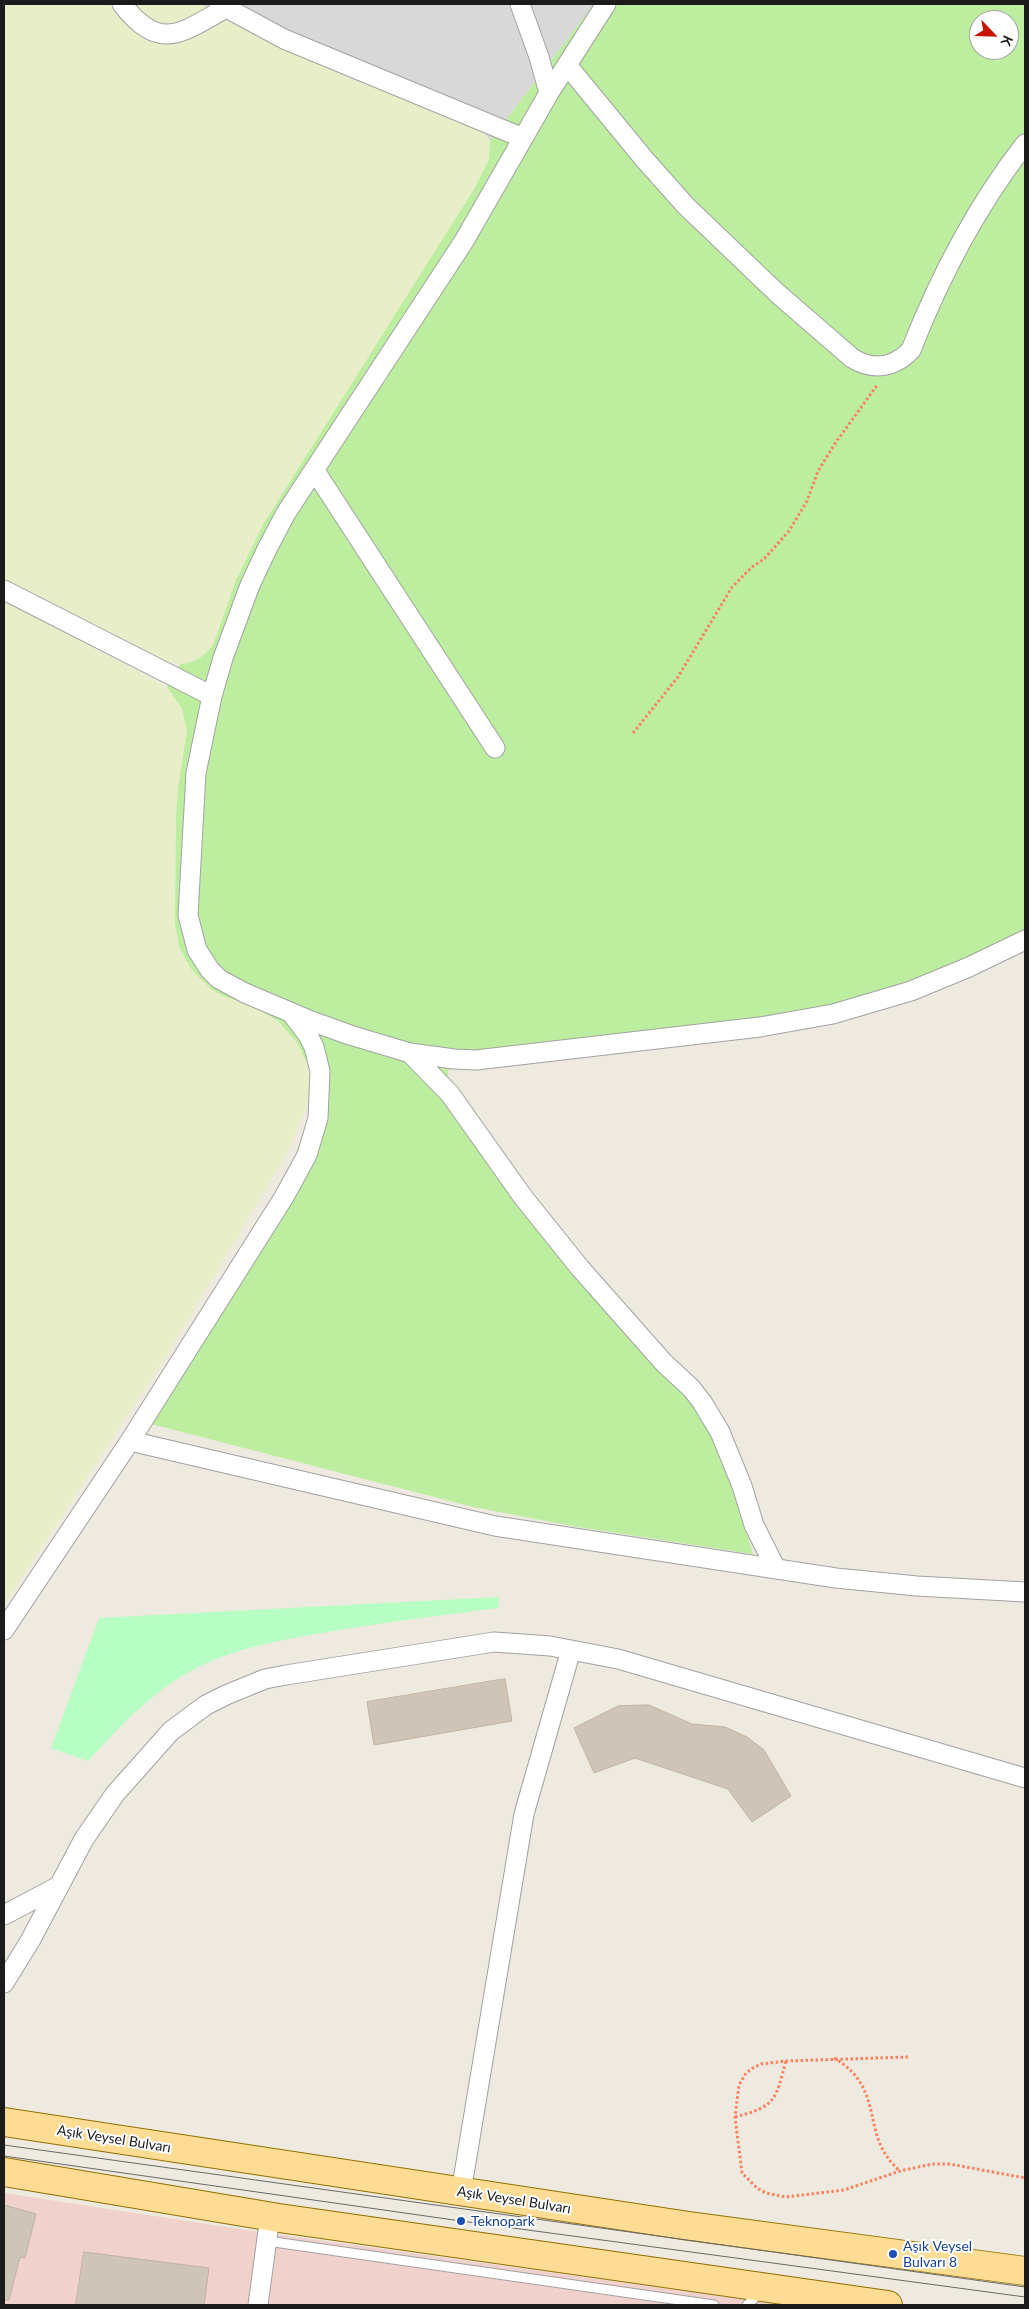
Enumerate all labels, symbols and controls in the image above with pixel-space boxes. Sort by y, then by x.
north arrow [969,10,1019,60]
text: K [998,33,1017,49]
street label: Aşık Veysel Bulvarı [56,2122,172,2156]
street label: Aşık Veysel Bulvarı [456,2183,572,2217]
place label: Teknopark [471,2213,535,2229]
marker: Teknopark [455,2215,467,2227]
place label: Aşık Veysel Bulvarı 8 [903,2238,972,2270]
marker: Aşık Veysel Bulvarı 8 [887,2248,899,2260]

